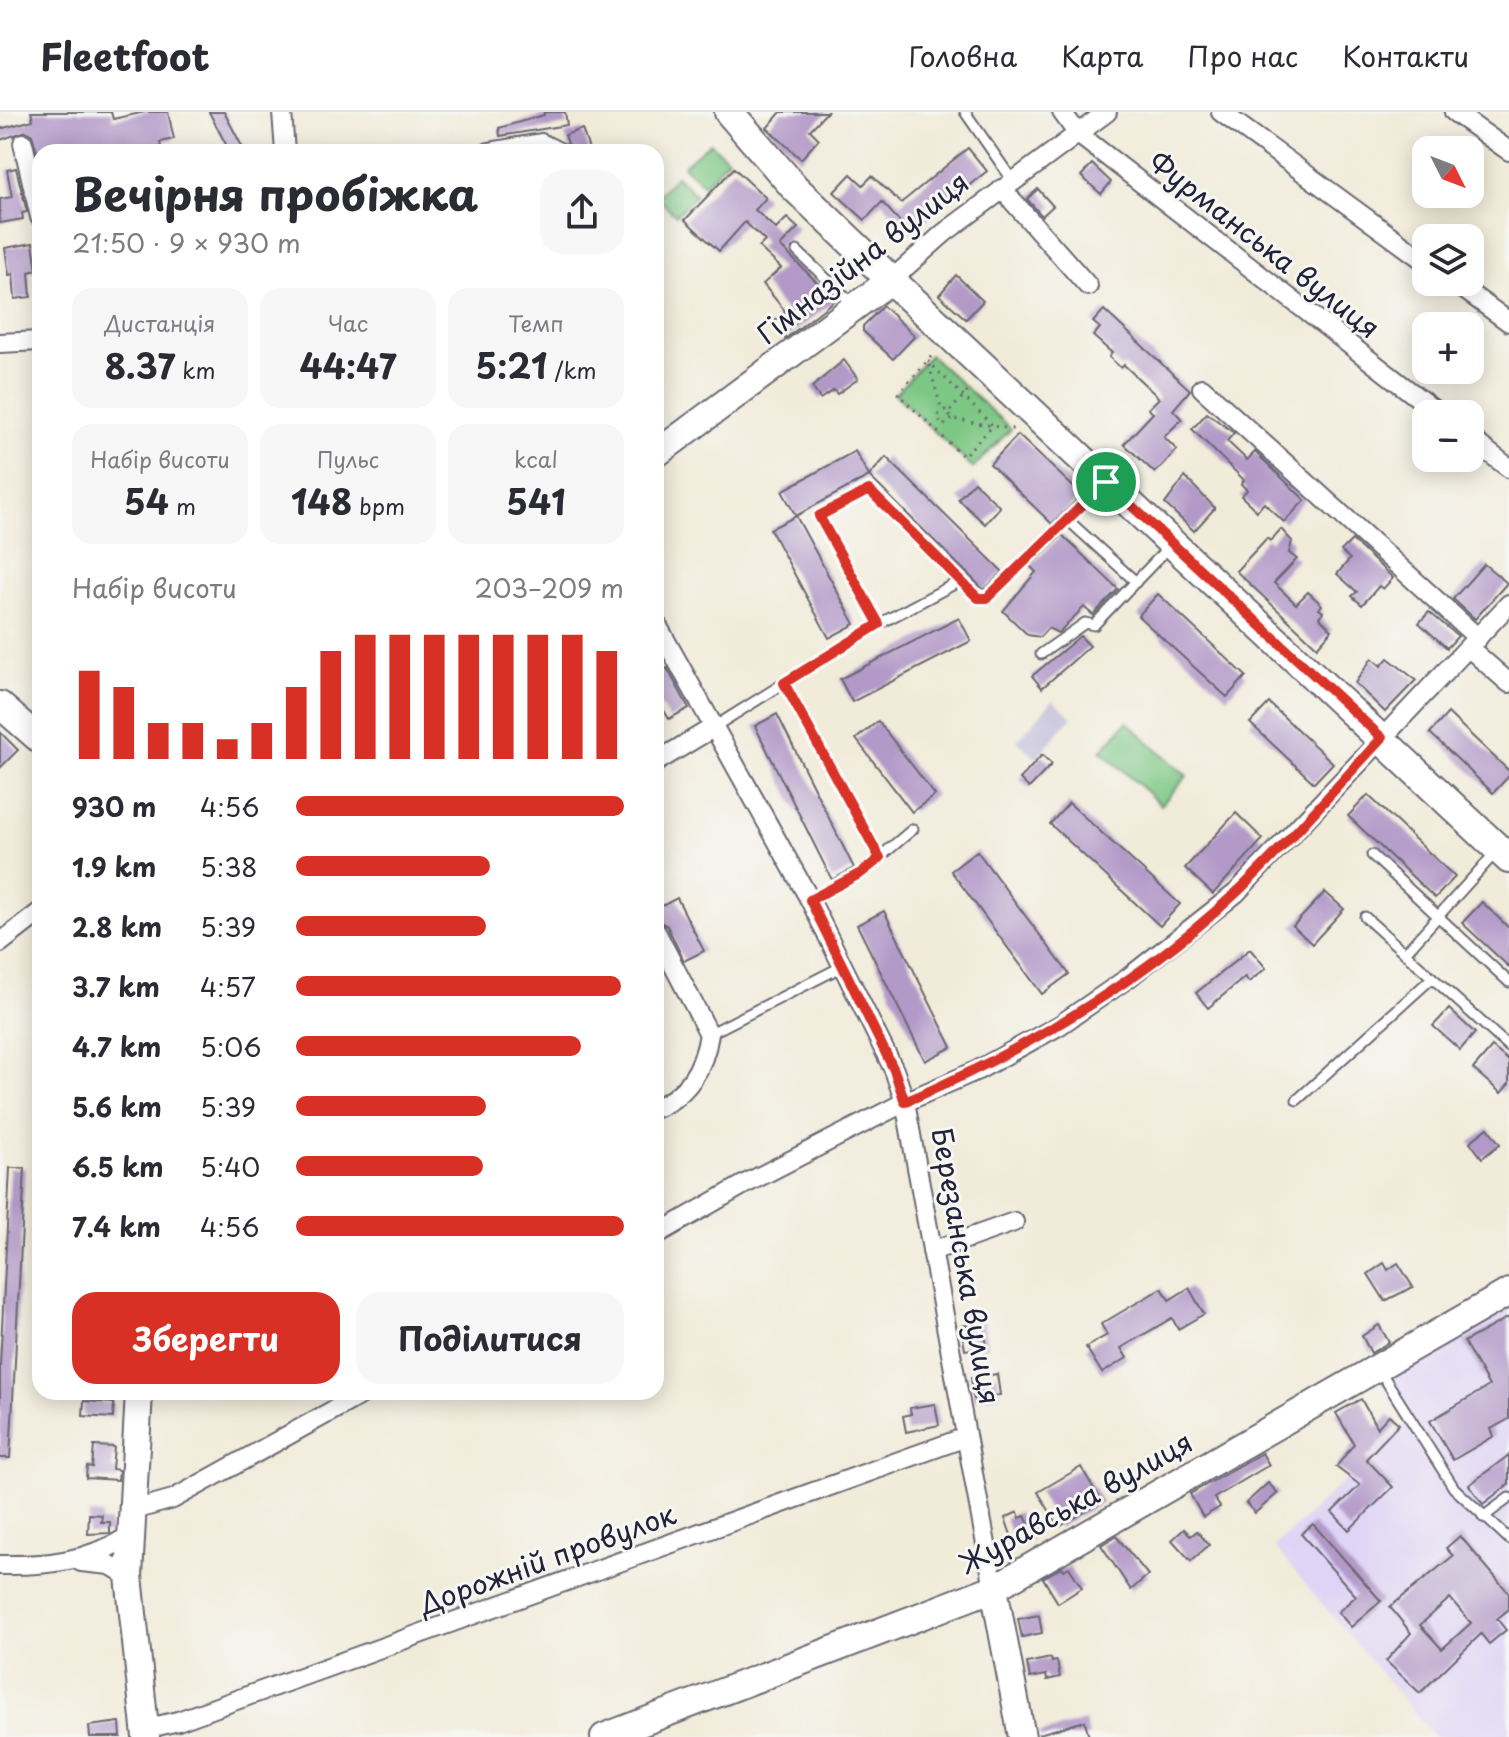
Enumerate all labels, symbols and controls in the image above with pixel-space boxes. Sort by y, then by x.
text: Fleetfoot [40,27,210,84]
text: Головна [908,34,1017,77]
text: Карта [1061,34,1143,77]
text: Про нас [1187,34,1298,77]
text: Контакти [1342,34,1469,77]
north arrow [1412,136,1484,208]
map controls [1412,136,1484,472]
street label: Фурманська вулиця [1140,140,1390,348]
text: Вечірня пробіжка [72,160,478,226]
street label: Гімназійна вулиця [747,160,977,354]
button: share [540,170,624,254]
text: 21:50 · 9 × 930 m [72,223,301,262]
button: layers [1412,224,1484,296]
text: Дистанція [105,306,215,339]
text: Час [328,306,368,339]
text: Темп [508,306,564,339]
button: + [1412,312,1484,384]
text: 8.37 [105,339,175,391]
text: 44:47 [299,339,397,391]
text: 5:21 [475,339,547,391]
text: km [175,353,215,386]
text: /km [547,353,597,386]
button: − [1412,400,1484,472]
text: Набір висоти [90,442,230,475]
text: Пульс [317,442,379,475]
text: kcal [514,442,558,475]
pin [1072,448,1140,516]
icon: arrive [1084,460,1128,504]
text: 54 [124,475,169,527]
text: 148 [291,475,352,527]
text: 541 [506,475,566,527]
text: m [169,489,196,522]
text: bpm [352,489,405,522]
text: Набір висоти [72,568,237,607]
text: 203–209 m [474,568,624,607]
text: 930 m [72,787,156,826]
text: 4:56 [200,787,259,826]
text: 1.9 km [72,847,156,886]
text: 5:38 [200,847,258,886]
text: 2.8 km [72,907,162,946]
text: 5:39 [200,907,256,946]
text: 3.7 km [72,967,160,1006]
text: 4:57 [200,967,256,1006]
text: 4.7 km [72,1027,161,1066]
text: 5:06 [200,1027,261,1066]
text: 5.6 km [72,1087,162,1126]
text: 5:39 [200,1087,256,1126]
street label: Березанська вулиця [921,1124,1013,1408]
text: 6.5 km [72,1147,164,1186]
text: 5:40 [200,1147,260,1186]
text: 7.4 km [72,1207,161,1246]
text: 4:56 [200,1207,259,1246]
button: Зберегти [72,1292,340,1384]
button: Поділитися [356,1292,624,1384]
street label: Журавська вулиця [950,1420,1200,1584]
street label: Дорожній провулок [412,1491,682,1625]

